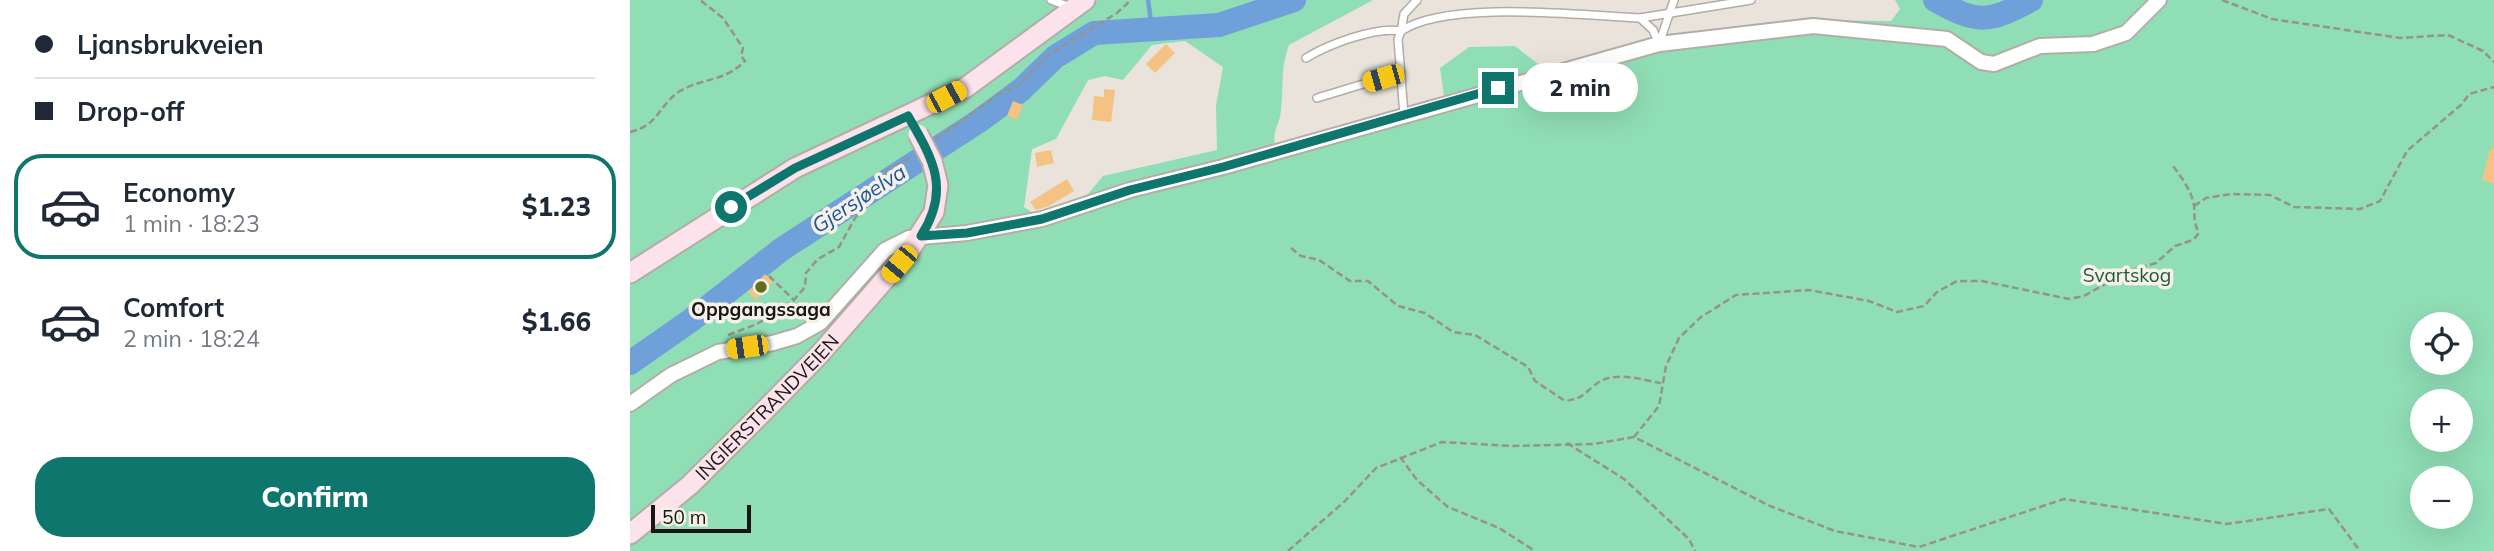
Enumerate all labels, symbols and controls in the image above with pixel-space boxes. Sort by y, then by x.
text: Ljansbrukveien [77,28,264,61]
car [1360,62,1407,94]
callout: 2 min [1522,64,1638,112]
route end [1482,72,1514,104]
text: 2 min [1549,73,1611,102]
car [923,78,970,116]
text: Drop-off [77,95,184,128]
water label: Gjersjøelva [807,158,910,238]
icon: car [39,175,102,238]
text: Economy [123,176,235,209]
text: $1.23 [522,190,591,223]
route start [715,191,747,223]
text: 1 min · 18:23 [123,209,260,238]
car [878,241,921,287]
park label: Svartskog [2083,263,2171,287]
marker: Oppgangssaga [753,279,769,295]
icon: car [39,290,102,353]
text: Comfort [123,291,224,324]
place label: Oppgangssaga [691,297,831,321]
text: $1.66 [522,305,591,338]
map controls [2410,312,2473,529]
button: locate [2410,312,2473,375]
text: 2 min · 18:24 [123,324,260,353]
street label: INGIERSTRANDVEIEN [690,329,844,485]
car [725,334,770,360]
button: + [2410,389,2473,452]
button: Confirm [35,457,595,537]
button: − [2410,466,2473,529]
scale bar [651,502,751,534]
text: 50 m [662,505,706,529]

